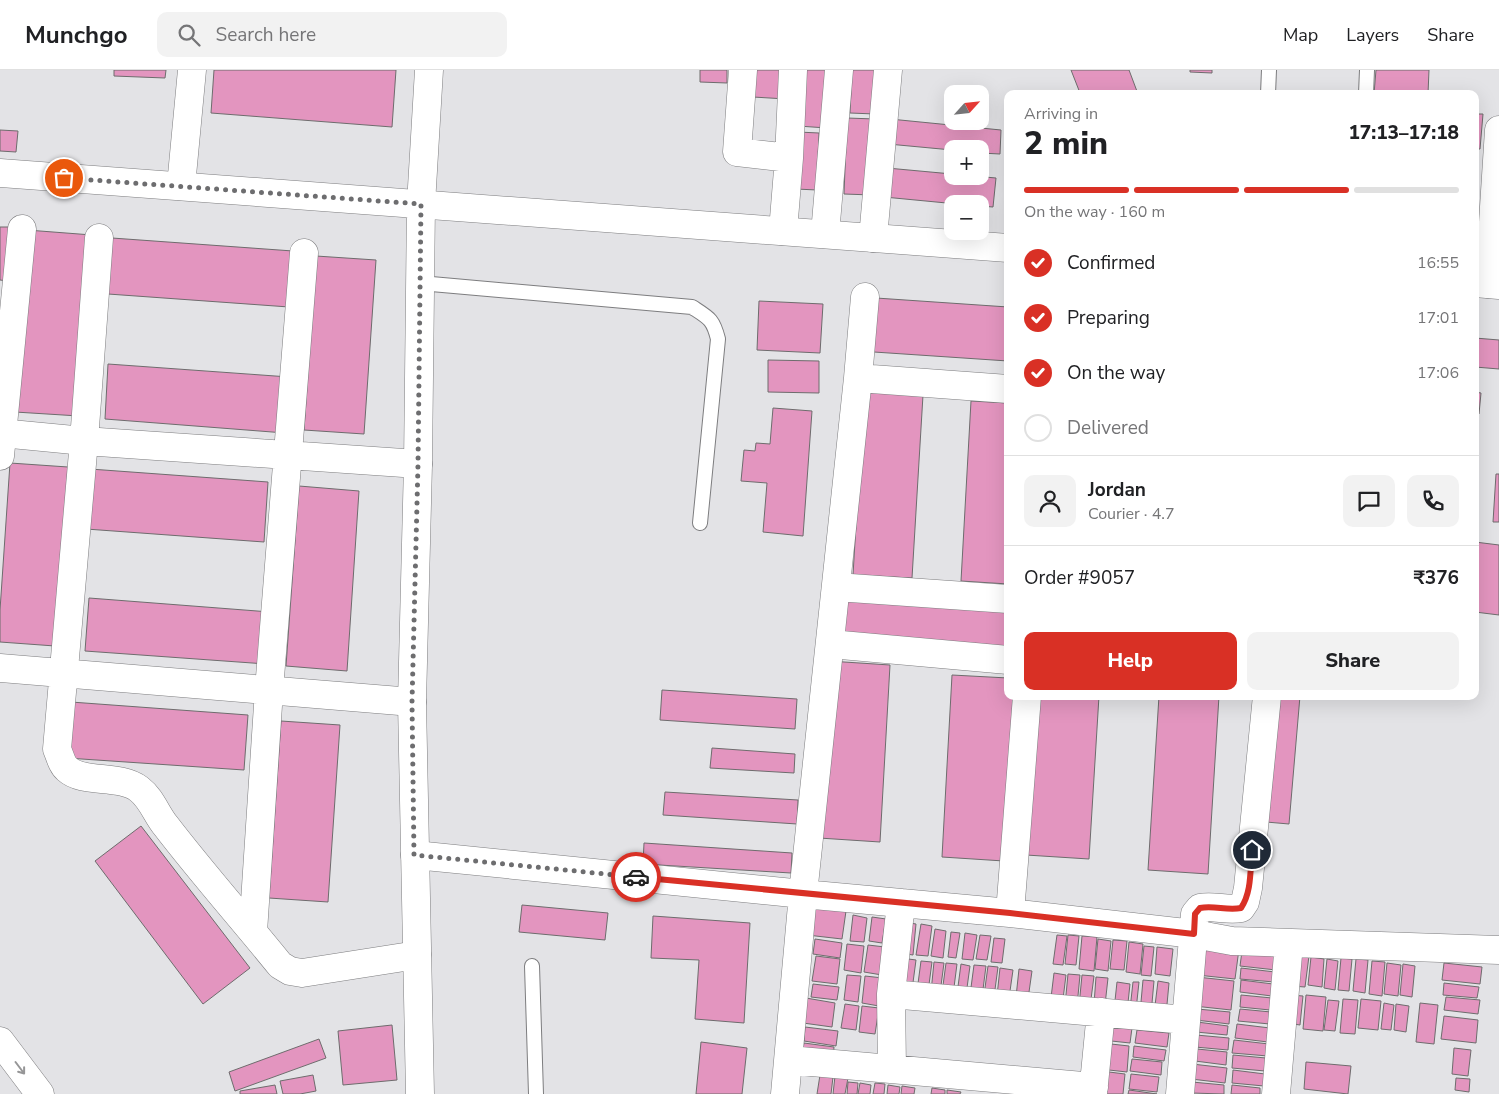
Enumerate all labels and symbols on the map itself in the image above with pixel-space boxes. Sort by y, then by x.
north arrow [944,85,989,130]
pin [43,157,85,199]
pin [1231,829,1273,871]
courier [611,852,661,902]
one-way arrow [14,1061,25,1074]

